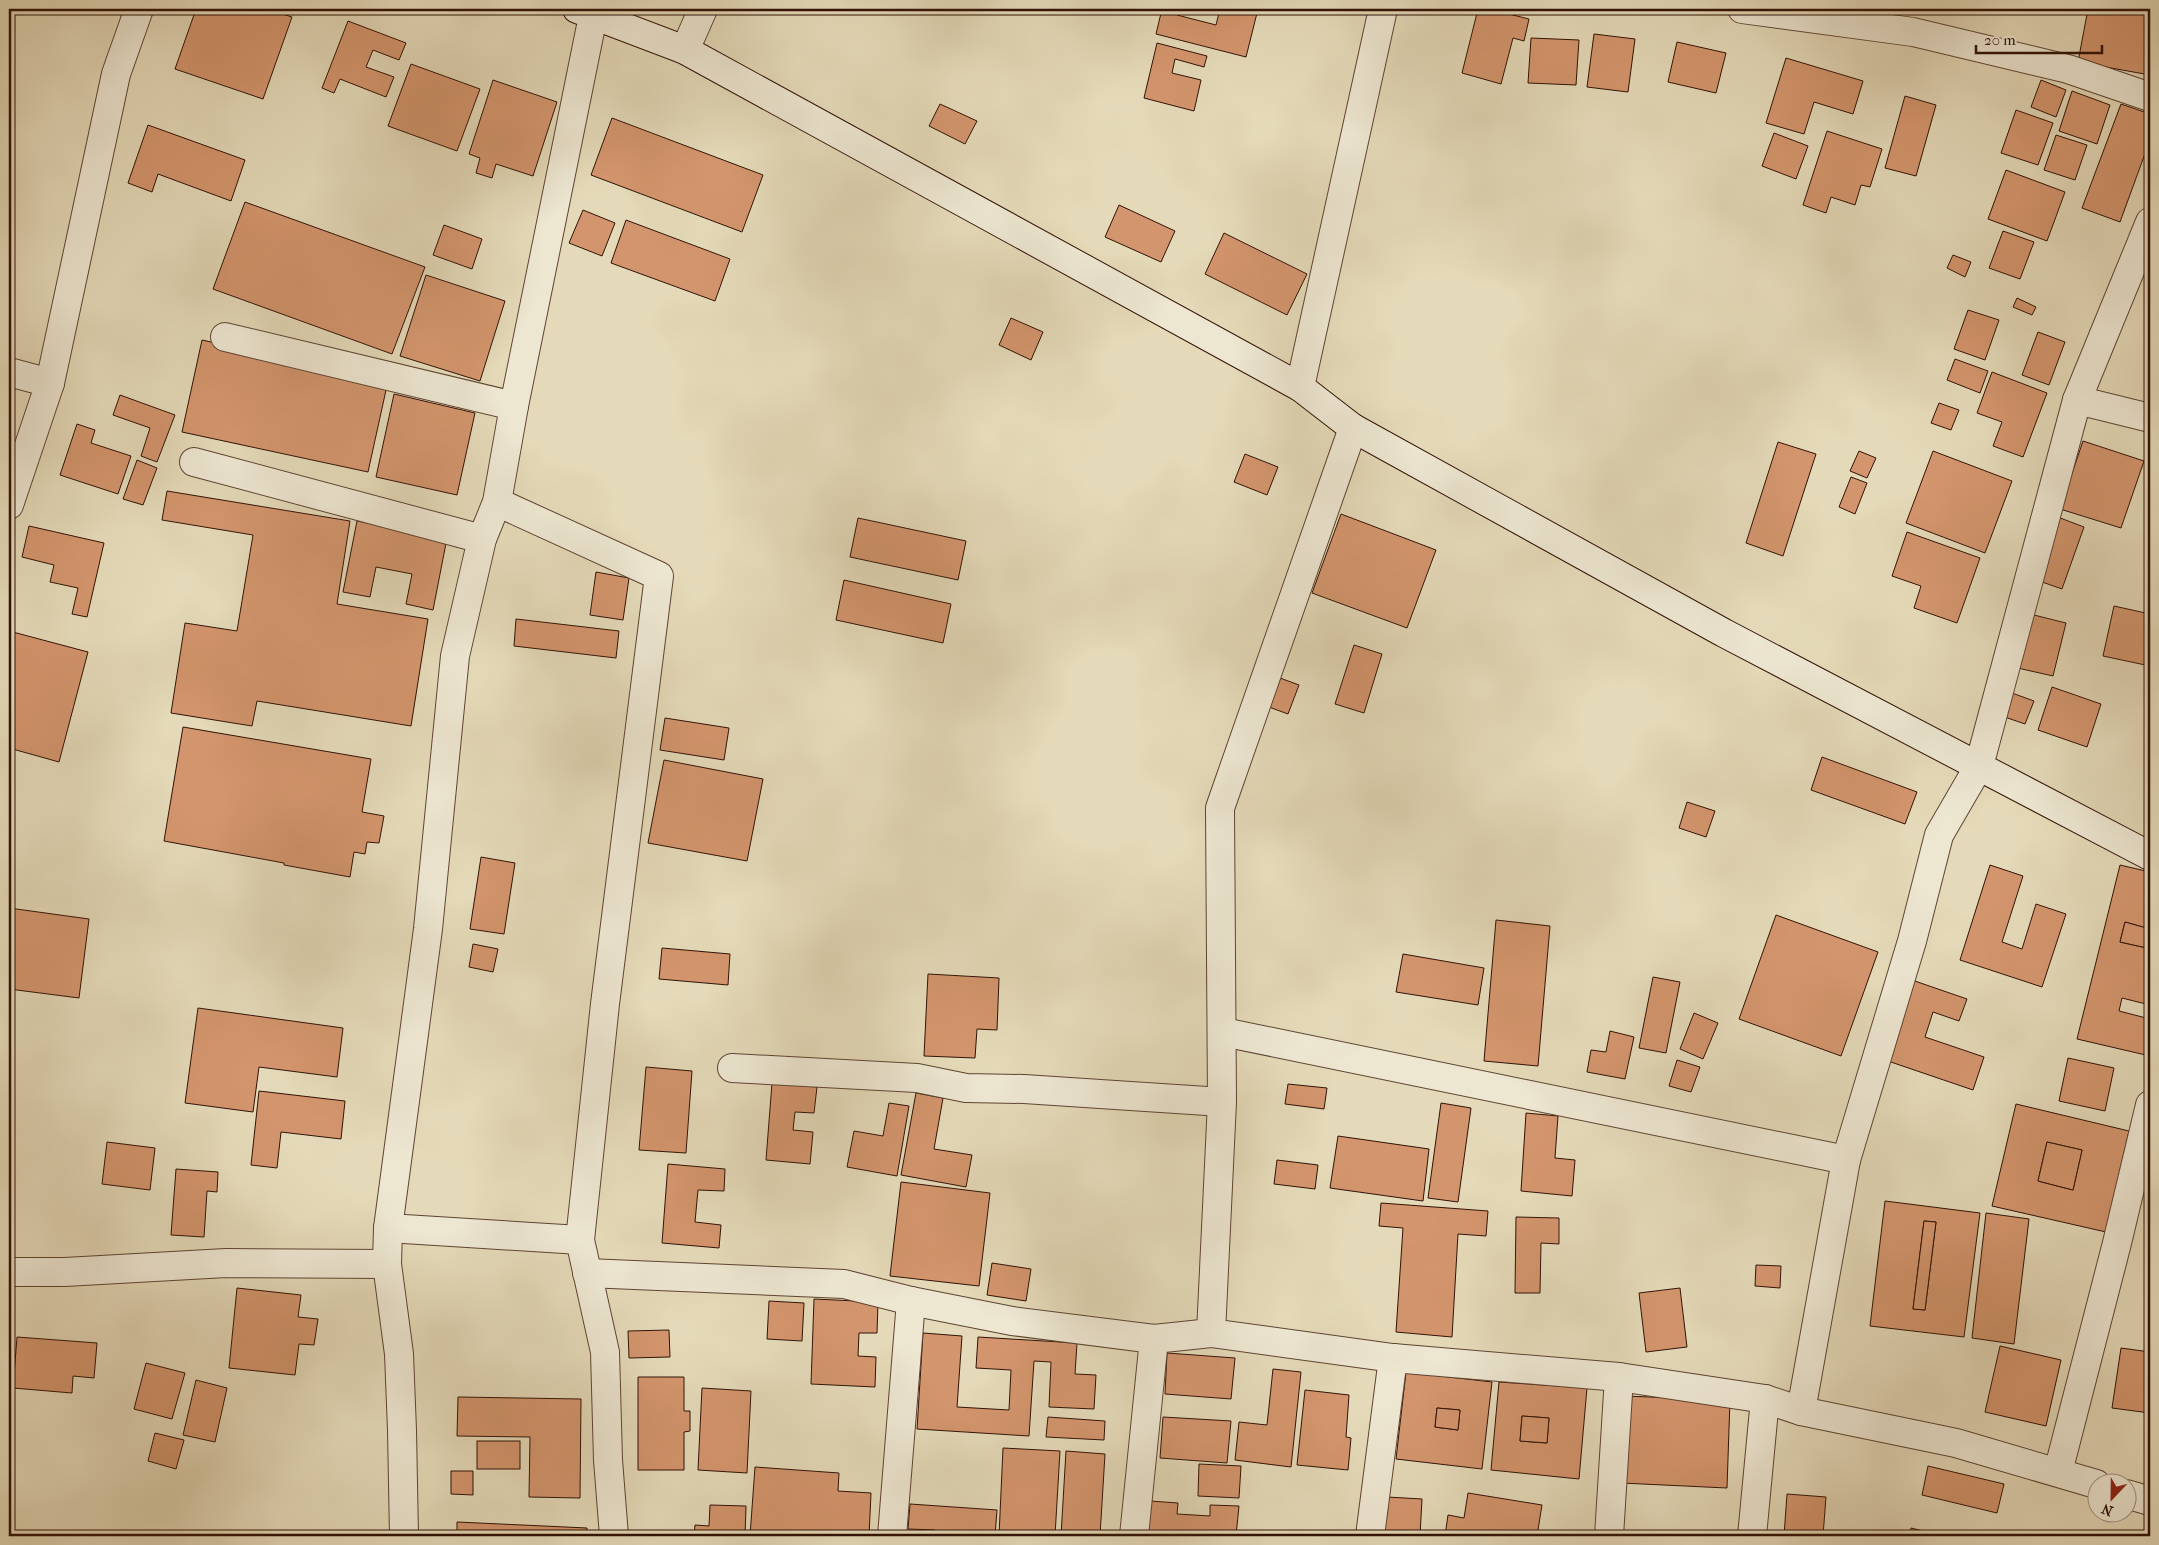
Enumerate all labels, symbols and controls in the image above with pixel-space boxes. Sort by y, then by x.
scale bar [1976,22,2103,54]
text: 20 m [1984,31,2016,49]
north arrow [2086,1472,2136,1522]
text: N [2099,1500,2115,1519]

